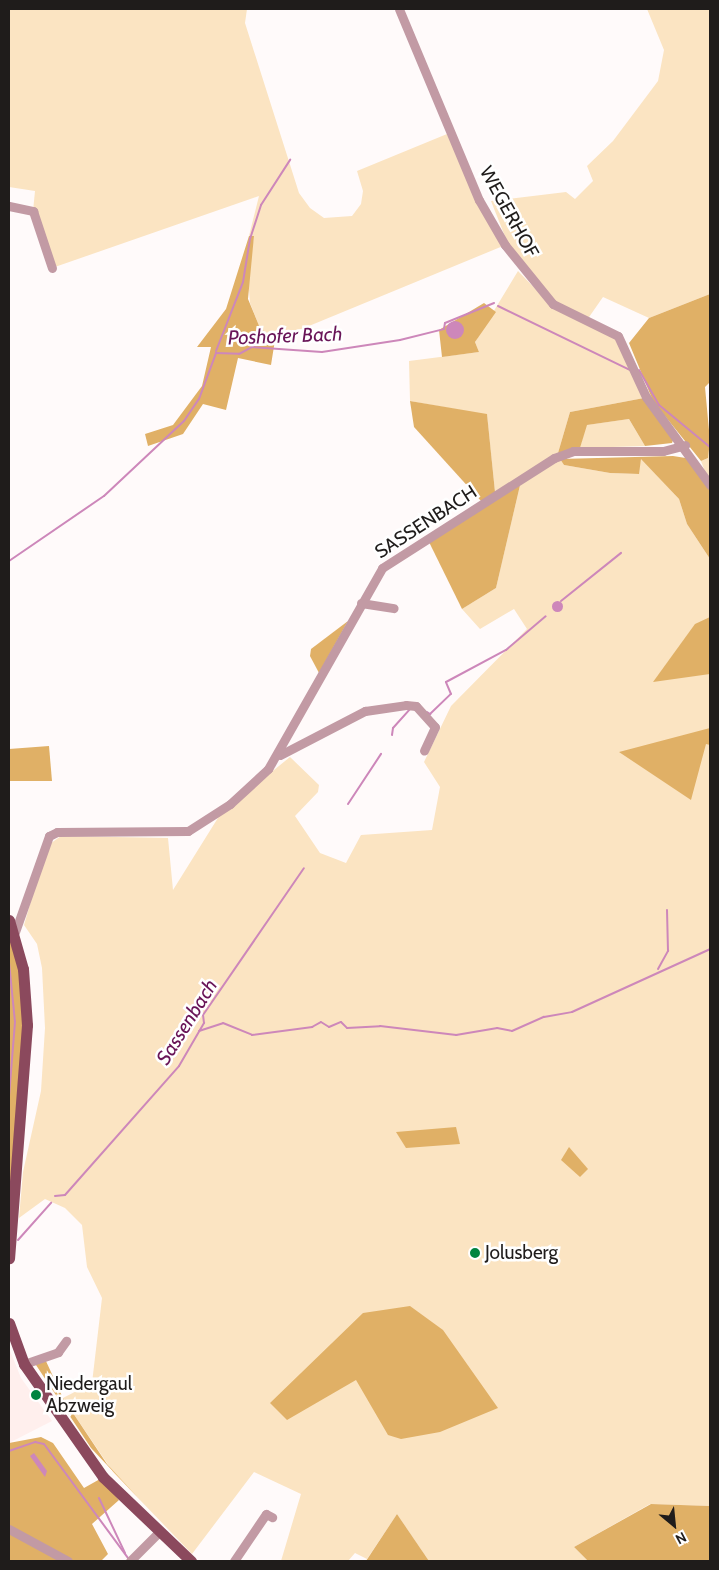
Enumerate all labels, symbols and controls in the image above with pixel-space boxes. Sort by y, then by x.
street label: WEGERHOF [475,162,543,262]
water label: Poshofer Bach [227,322,343,350]
street label: SASSENBACH [371,481,481,563]
water label: Sassenbach [151,975,223,1069]
place label: Jolusberg [485,1242,558,1264]
marker: Jolusberg [469,1247,481,1259]
place label: Niedergaul Abzweig [46,1373,132,1417]
marker: Niedergaul Abzweig [30,1389,42,1401]
north arrow [649,1500,699,1550]
text: N [672,1528,690,1549]

